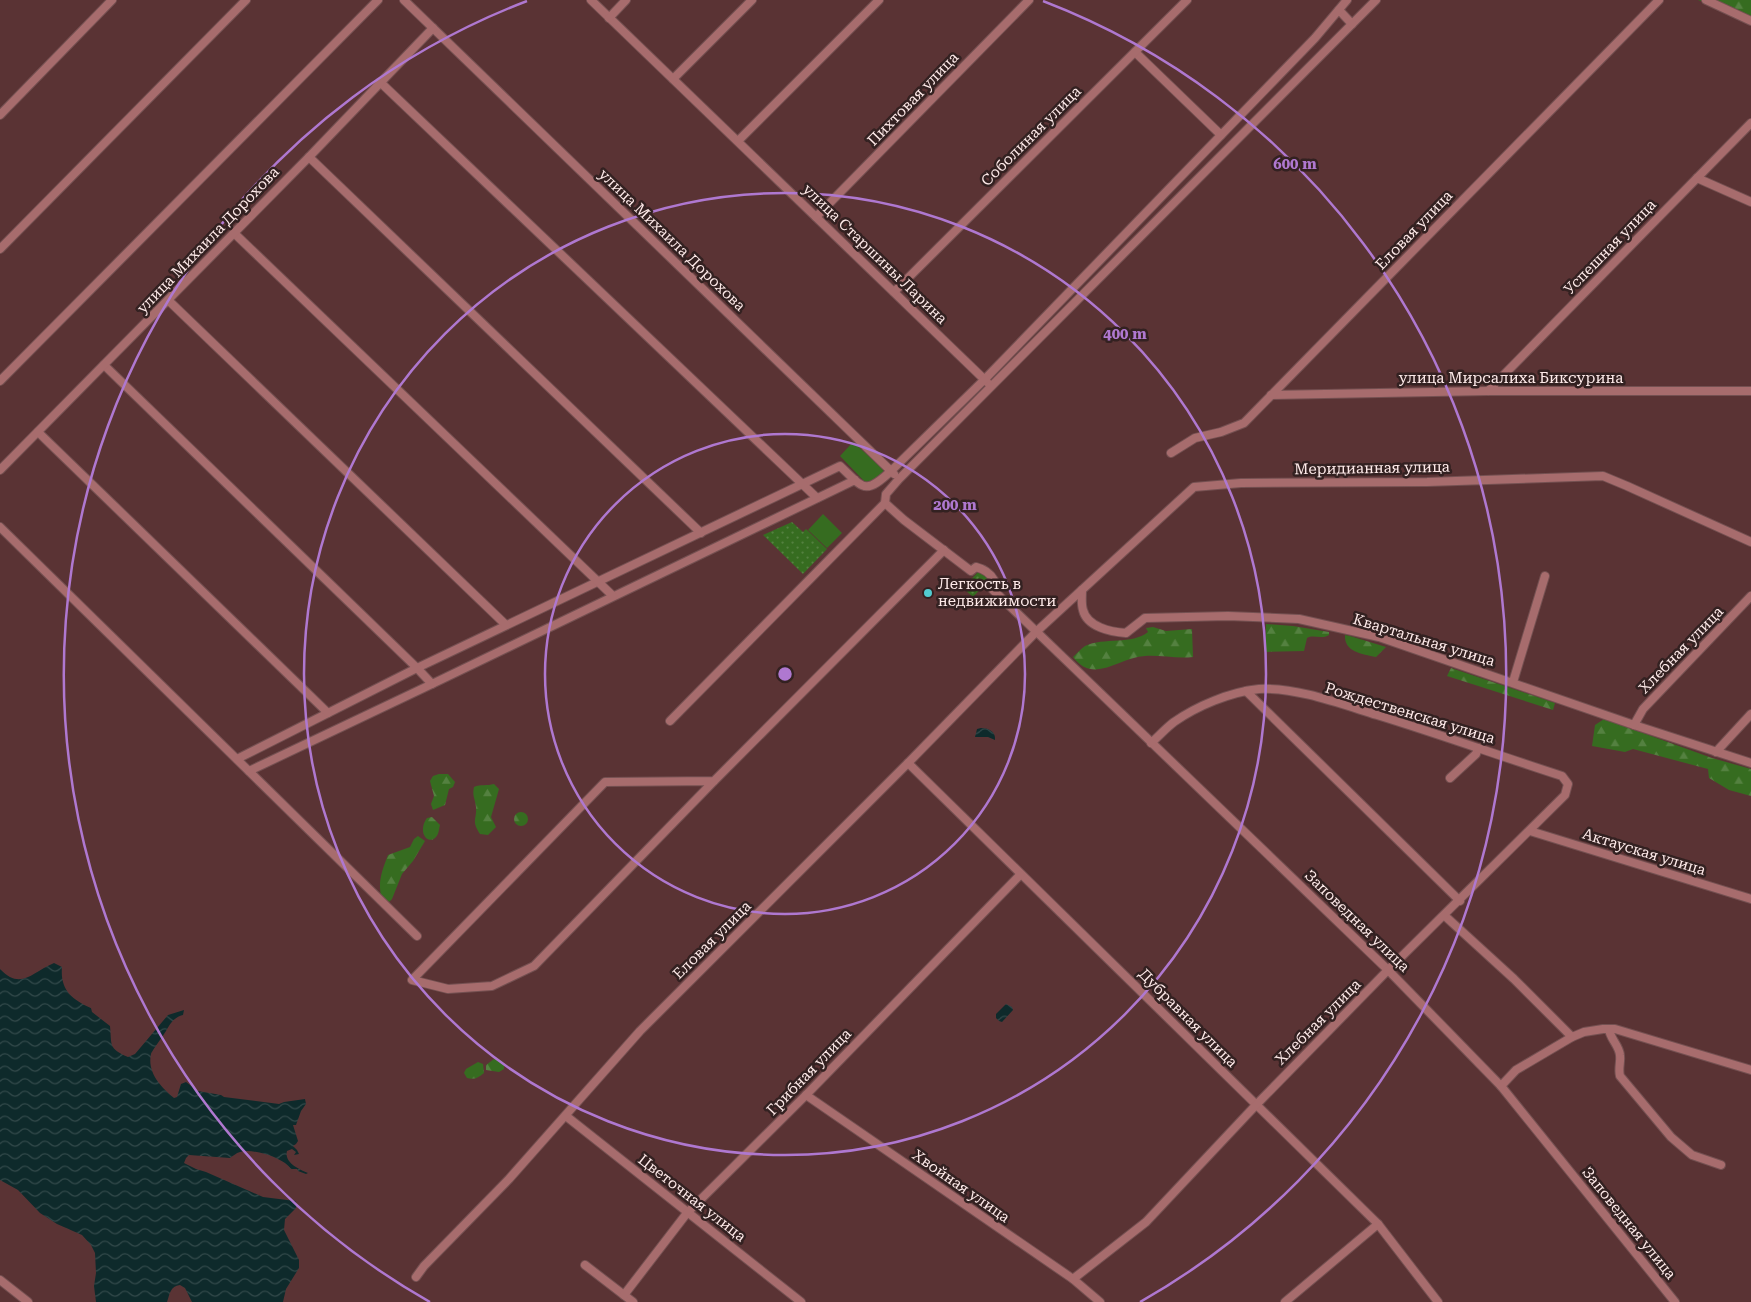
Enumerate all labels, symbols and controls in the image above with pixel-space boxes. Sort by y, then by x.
street label: Пихтовая улица [864,48,962,150]
street label: Соболиная улица [977,82,1085,190]
text: 600 m [1273,155,1317,173]
street label: улица Михаила Дорохова [133,163,283,317]
street label: улица Михаила Дорохова [595,165,749,315]
street label: улица Старшины Ларина [799,180,951,328]
street label: Еловая улица [1372,187,1456,273]
street label: Успешная улица [1560,196,1660,298]
text: 400 m [1103,325,1147,343]
street label: улица Мирсалиха Биксурина [1399,369,1623,387]
street label: Меридианная улица [1294,458,1450,478]
text: 200 m [933,496,977,514]
place label: Легкость в недвижимости [938,575,1056,610]
marker: Легкость в недвижимости [922,587,934,599]
street label: Хлебная улица [1635,603,1727,697]
street label: Квартальная улица [1351,610,1497,670]
centre of rings [776,665,794,683]
street label: Рождественская улица [1323,679,1497,747]
street label: Актауская улица [1580,825,1708,879]
street label: Заповедная улица [1301,866,1413,976]
street label: Еловая улица [669,897,755,983]
street label: Дубравная улица [1135,965,1241,1071]
street label: Хлебная улица [1271,975,1365,1069]
street label: Грибная улица [763,1025,855,1119]
street label: Хвойная улица [909,1146,1013,1226]
street label: Цветочная улица [635,1150,749,1246]
street label: Заповедная улица [1578,1163,1680,1283]

